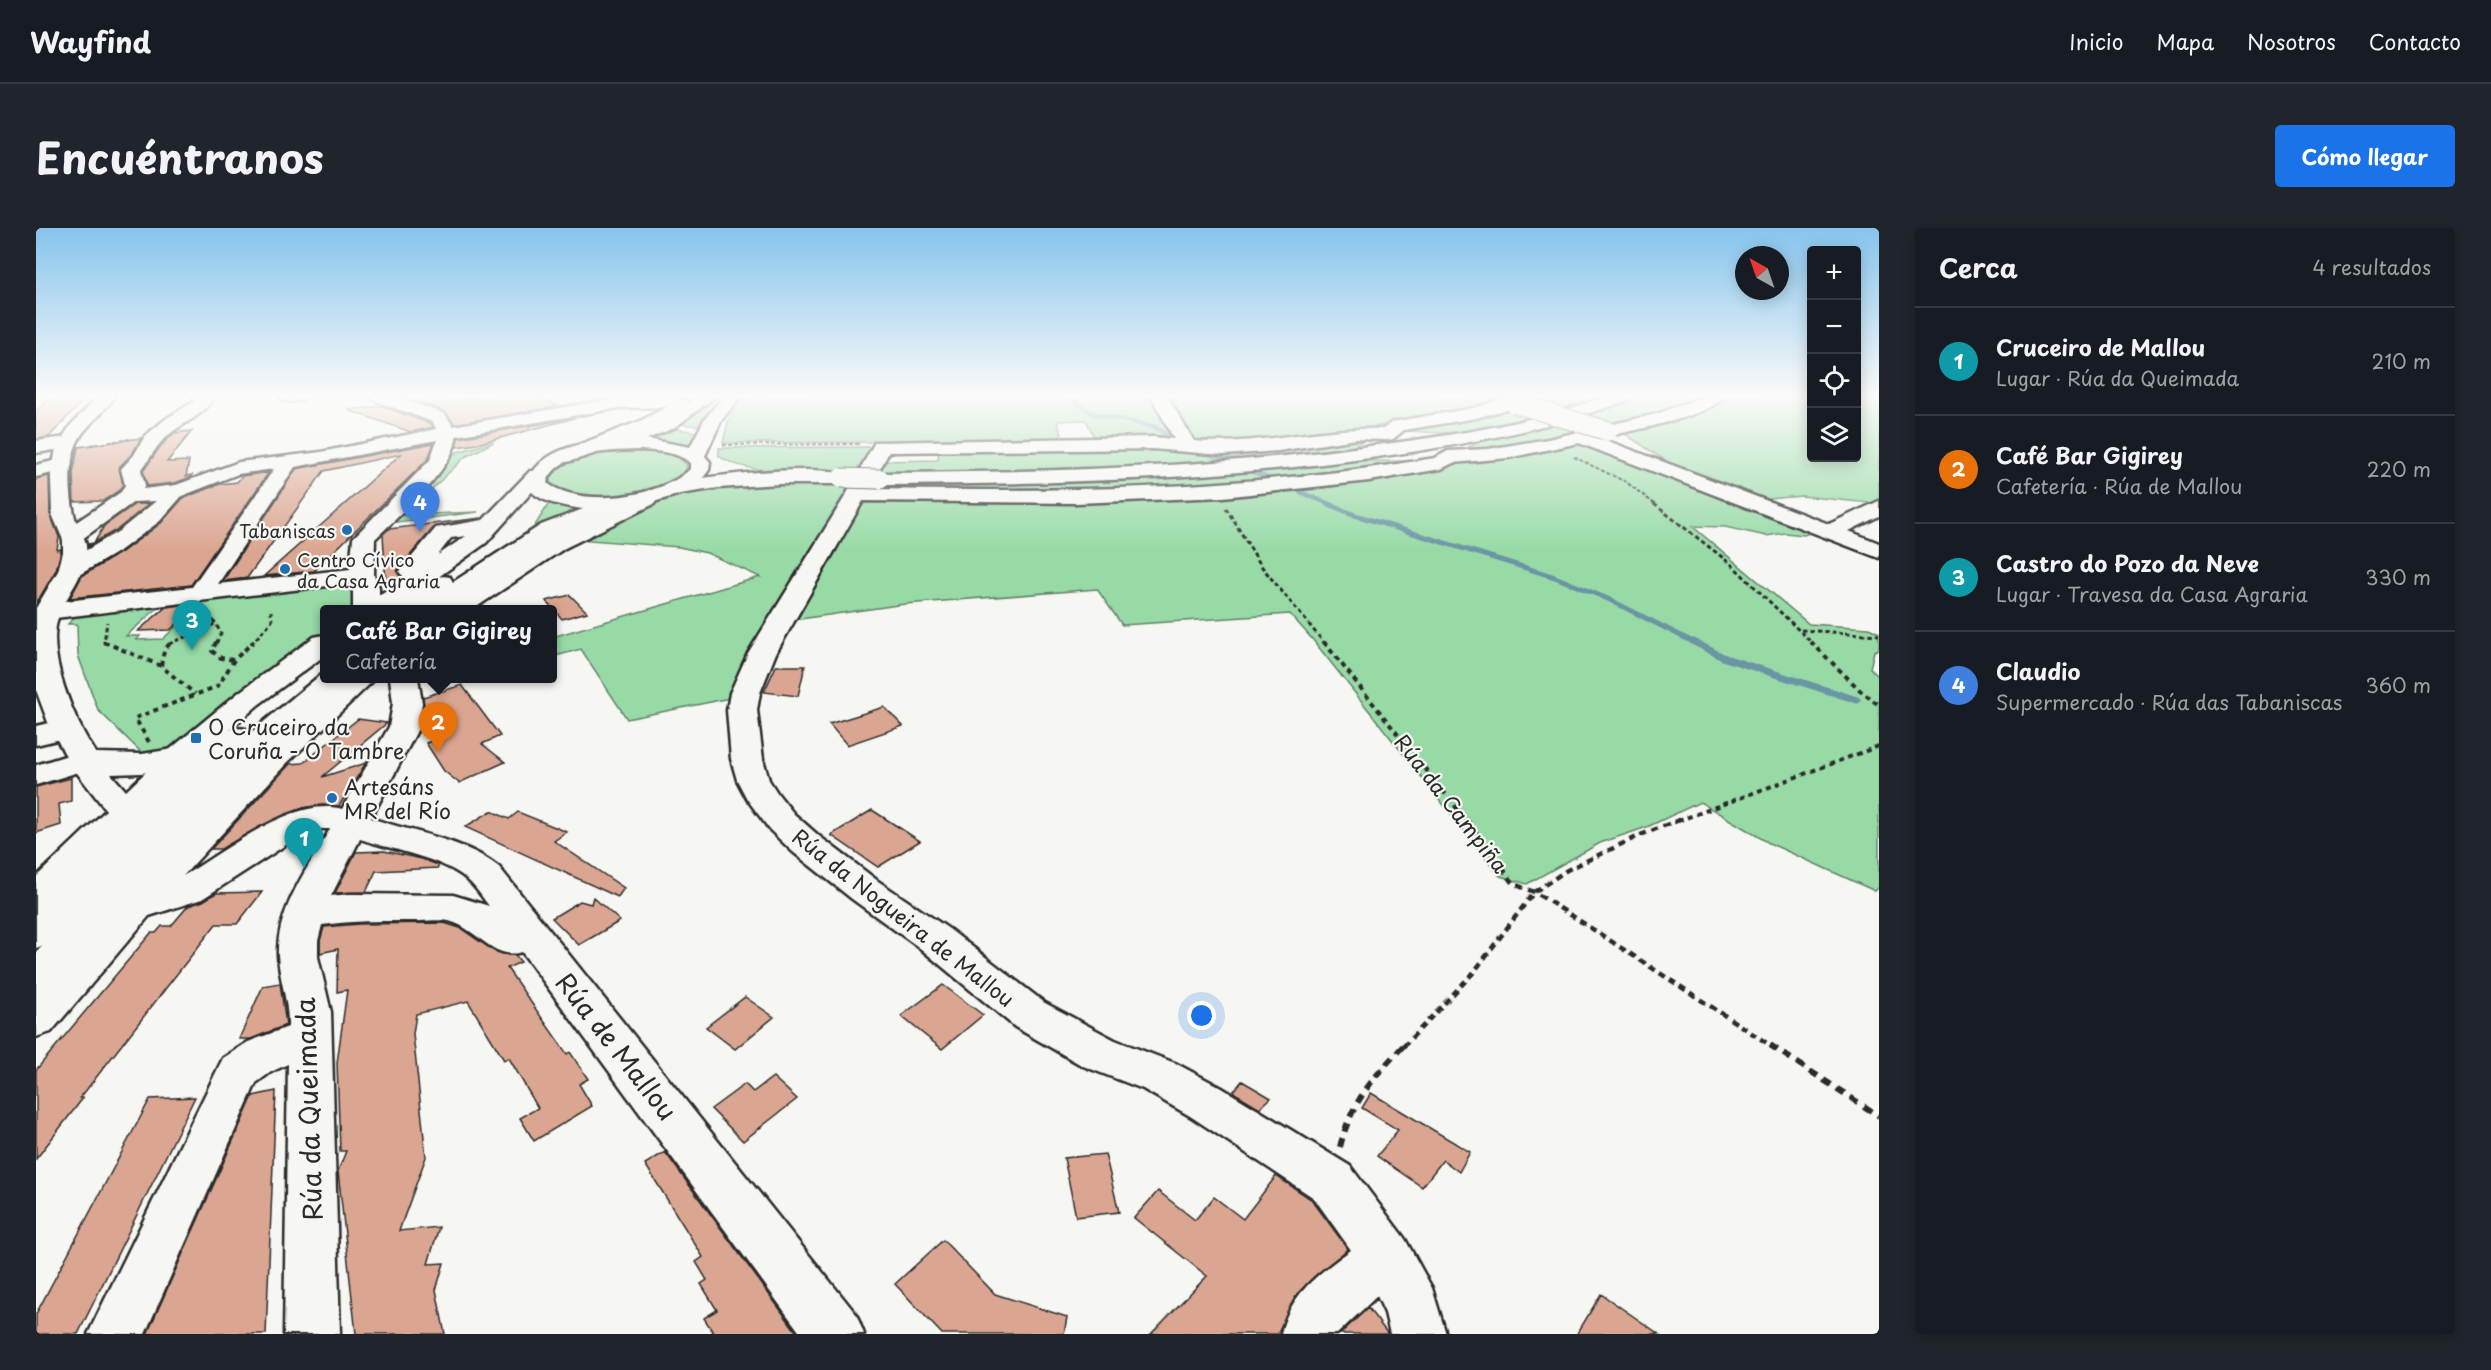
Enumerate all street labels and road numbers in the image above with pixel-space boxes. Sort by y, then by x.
street label: Rúa da Campiña [1387,727,1517,880]
street label: Rúa da Nogueira de Mallou [786,820,1022,1014]
street label: Rúa de Mallou [547,964,687,1128]
street label: Rúa da Queimada [285,996,331,1221]

